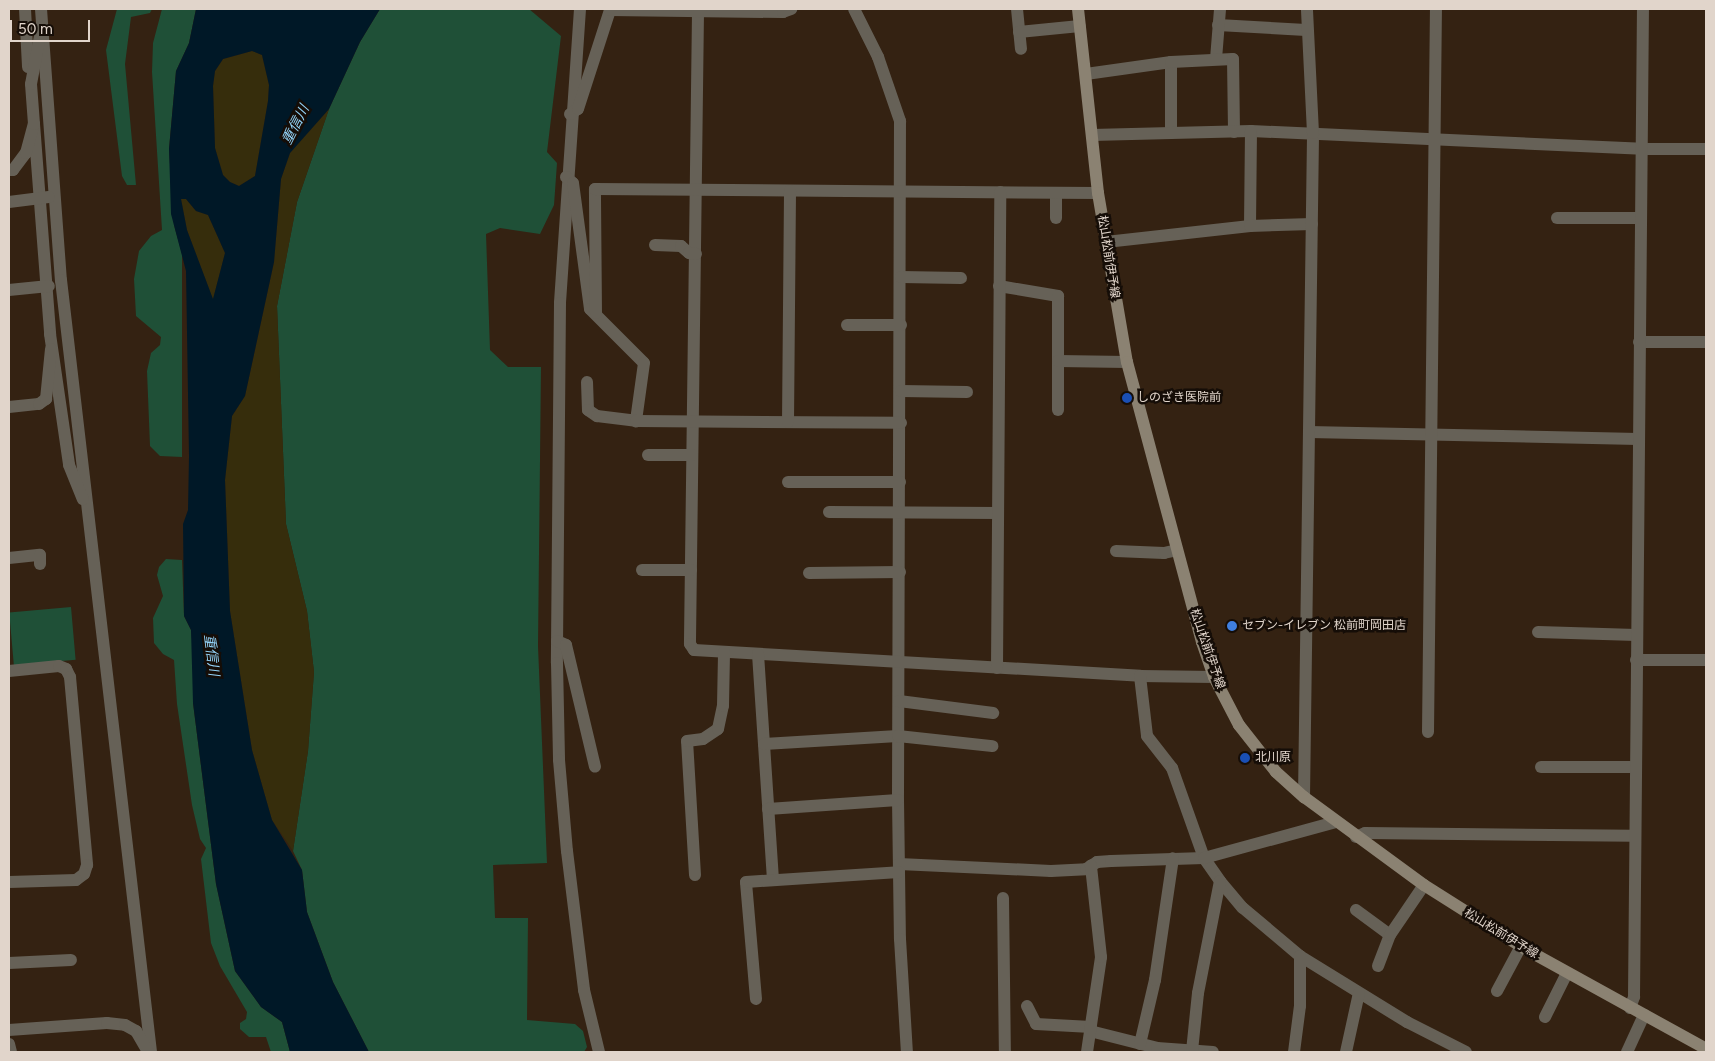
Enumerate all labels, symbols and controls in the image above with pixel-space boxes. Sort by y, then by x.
scale bar [12,10,92,42]
text: 50 m [18,20,53,38]
water label: 重信川 [279,102,313,148]
street label: 松山松前伊予線 [1094,214,1122,300]
place label: しのざき医院前 [1137,391,1221,405]
marker: しのざき医院前 [1121,392,1133,404]
street label: 松山松前伊予線 [1187,607,1227,691]
place label: セブン-イレブン 松前町岡田店 [1242,619,1406,633]
marker: セブン-イレブン 松前町岡田店 [1226,620,1238,632]
water label: 重信川 [200,633,222,677]
place label: 北川原 [1255,751,1291,765]
marker: 北川原 [1239,752,1251,764]
street label: 松山松前伊予線 [1461,906,1541,962]

